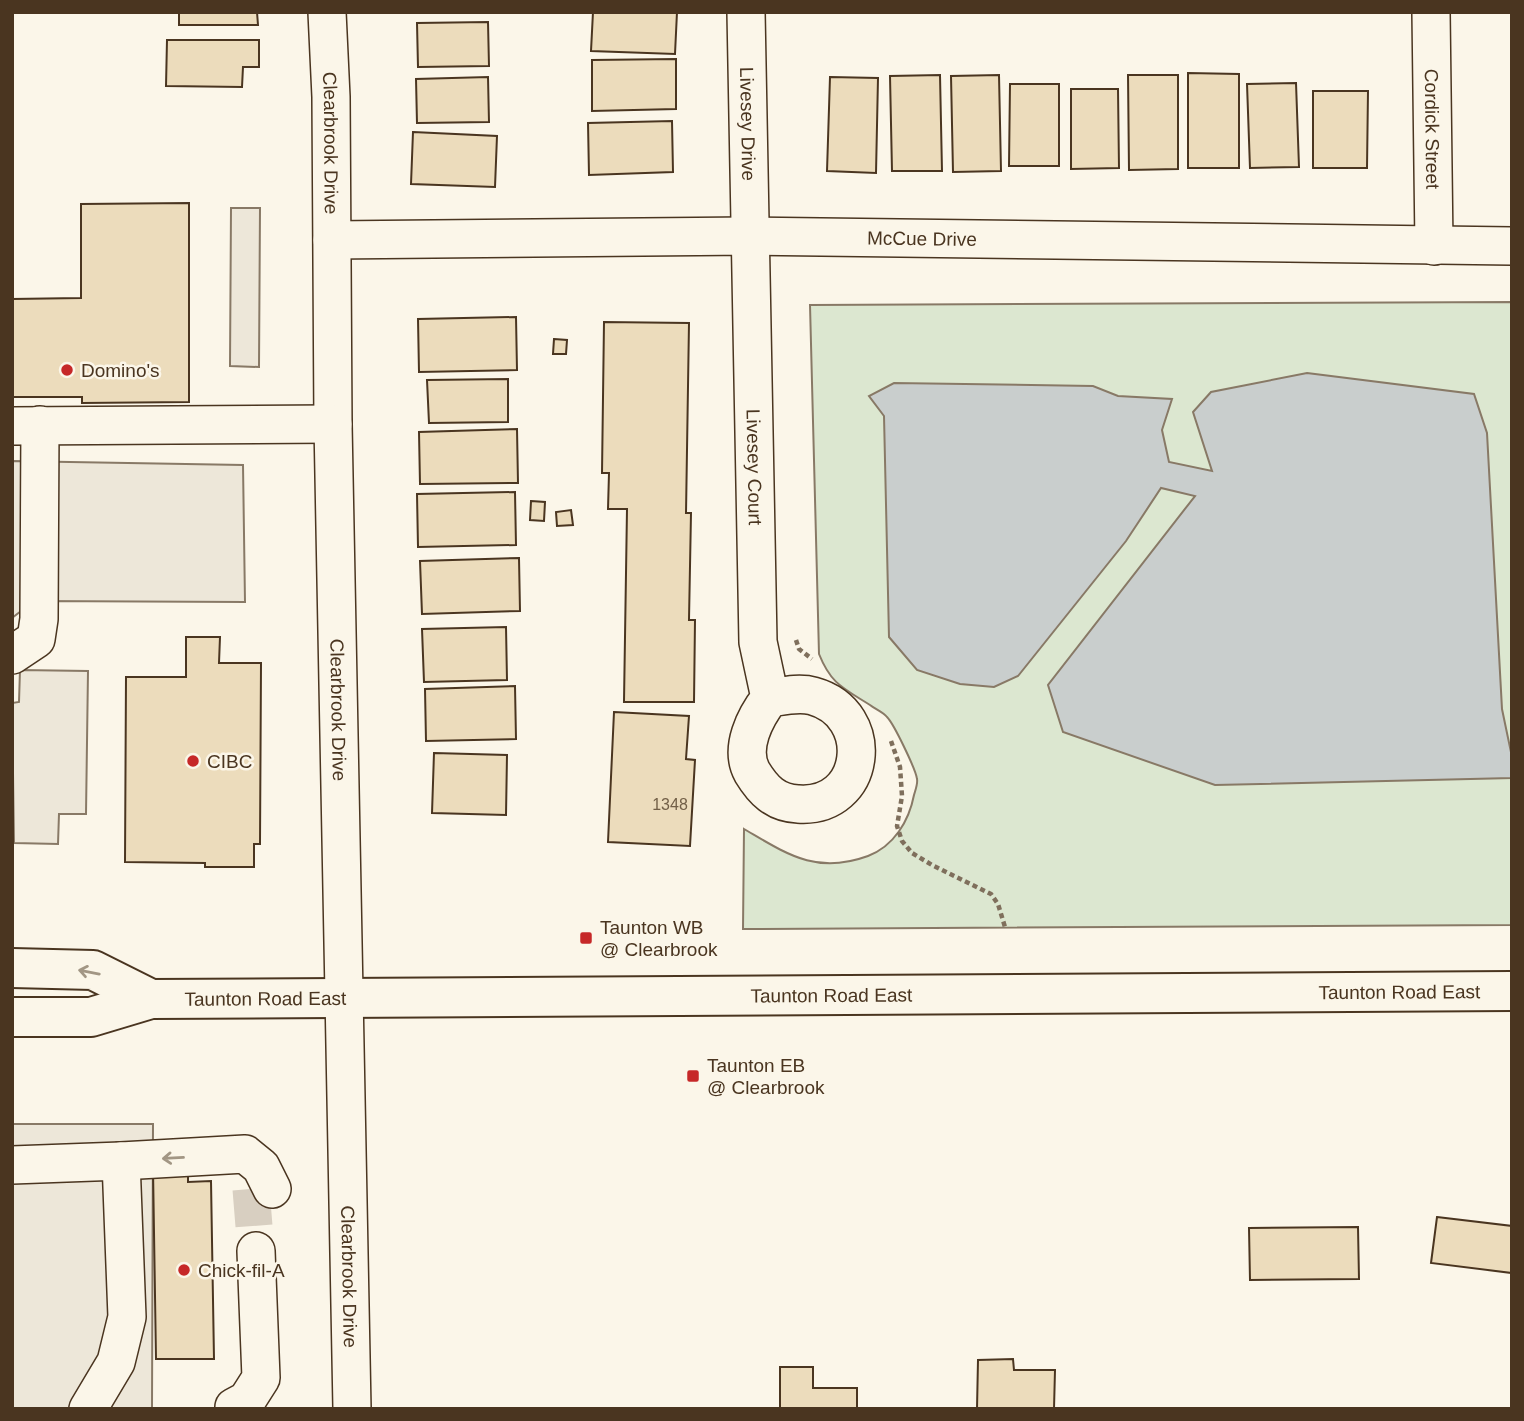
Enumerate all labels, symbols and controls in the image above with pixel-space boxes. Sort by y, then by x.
street label: Livesey Drive [736,67,759,181]
street label: Cordick Street [1421,69,1443,190]
street label: Clearbrook Drive [319,71,342,214]
street label: McCue Drive [867,228,977,250]
place label: Domino's [81,360,160,381]
marker: Domino's [59,362,75,378]
street label: Livesey Court [743,409,766,526]
street label: Clearbrook Drive [326,638,350,781]
place label: CIBC [207,751,252,772]
marker: CIBC [185,753,201,769]
house number: 1348 [652,796,688,813]
place label: Taunton WB @ Clearbrook [600,917,718,960]
marker: Taunton WB @ Clearbrook [578,930,594,946]
one-way arrow [79,964,101,977]
street label: Taunton Road East [1318,981,1481,1003]
street label: Taunton Road East [750,985,913,1006]
street label: Taunton Road East [184,988,347,1010]
place label: Taunton EB @ Clearbrook [707,1055,825,1098]
marker: Taunton EB @ Clearbrook [685,1068,701,1084]
one-way arrow [162,1152,185,1165]
street label: Clearbrook Drive [337,1205,361,1348]
place label: Chick-fil-A [198,1260,285,1281]
marker: Chick-fil-A [176,1262,192,1278]

